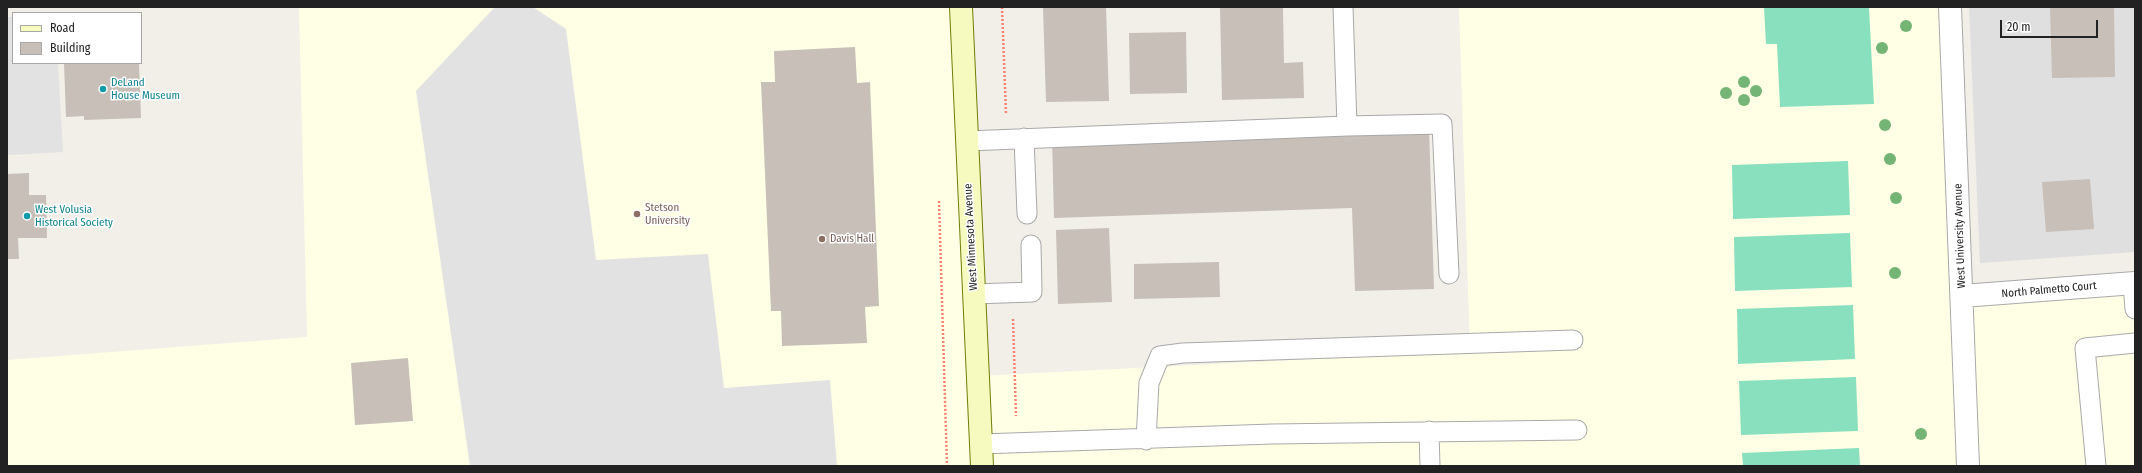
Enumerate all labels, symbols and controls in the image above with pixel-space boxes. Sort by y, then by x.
legend [12,12,142,64]
scale bar [2002,12,2100,38]
text: 20 m [2007,20,2031,34]
text: Road [50,21,75,35]
text: Building [50,41,90,55]
place label: DeLand House Museum [111,76,180,102]
marker: DeLand House Museum [98,84,108,94]
street label: West Minnesota Avenue [962,183,980,291]
street label: West University Avenue [1952,183,1968,289]
place label: Stetson University [645,201,690,227]
place label: West Volusia Historical Society [35,203,113,229]
marker: Stetson University [632,209,642,219]
marker: West Volusia Historical Society [22,211,32,221]
place label: Davis Hall [830,232,874,246]
marker: Davis Hall [817,234,827,244]
street label: North Palmetto Court [2001,279,2097,301]

